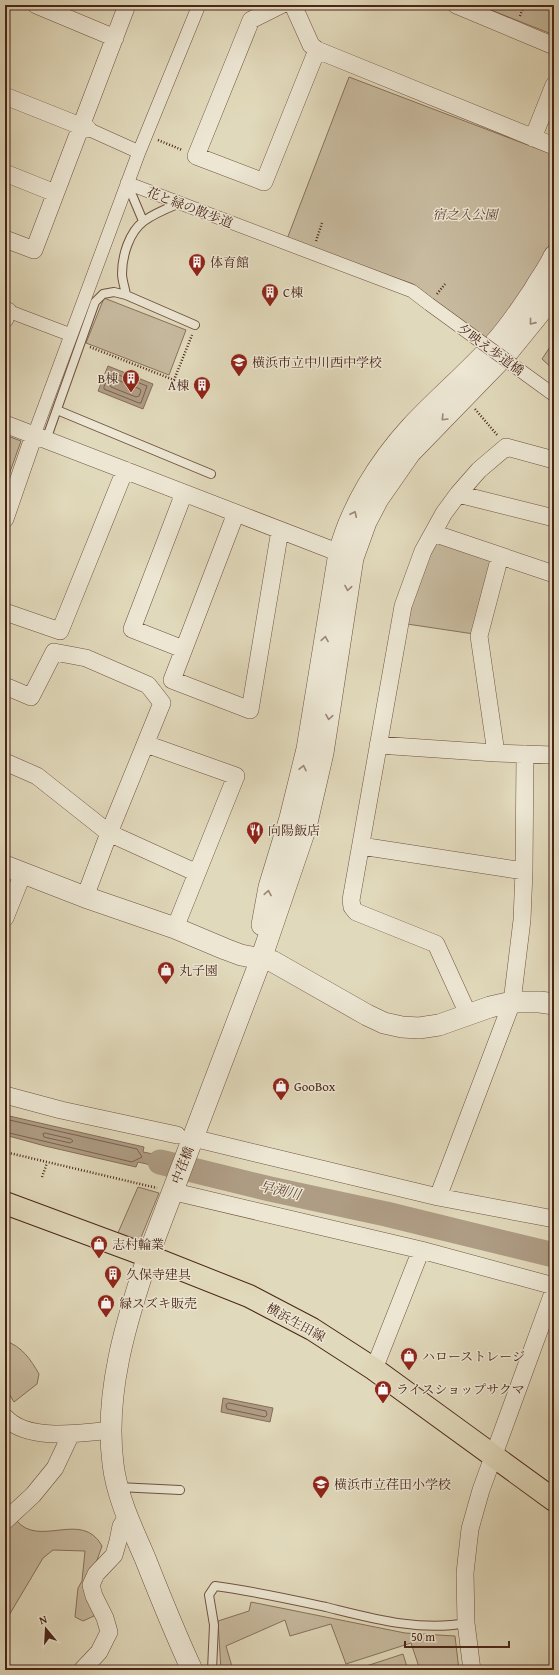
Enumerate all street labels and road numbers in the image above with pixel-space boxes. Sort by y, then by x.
street label: 花と緑の散歩道 [144,182,236,233]
street label: 夕映え歩道橋 [454,319,528,380]
street label: 中荏橋 [167,1144,198,1187]
street label: 横浜生田線 [263,1298,329,1347]

